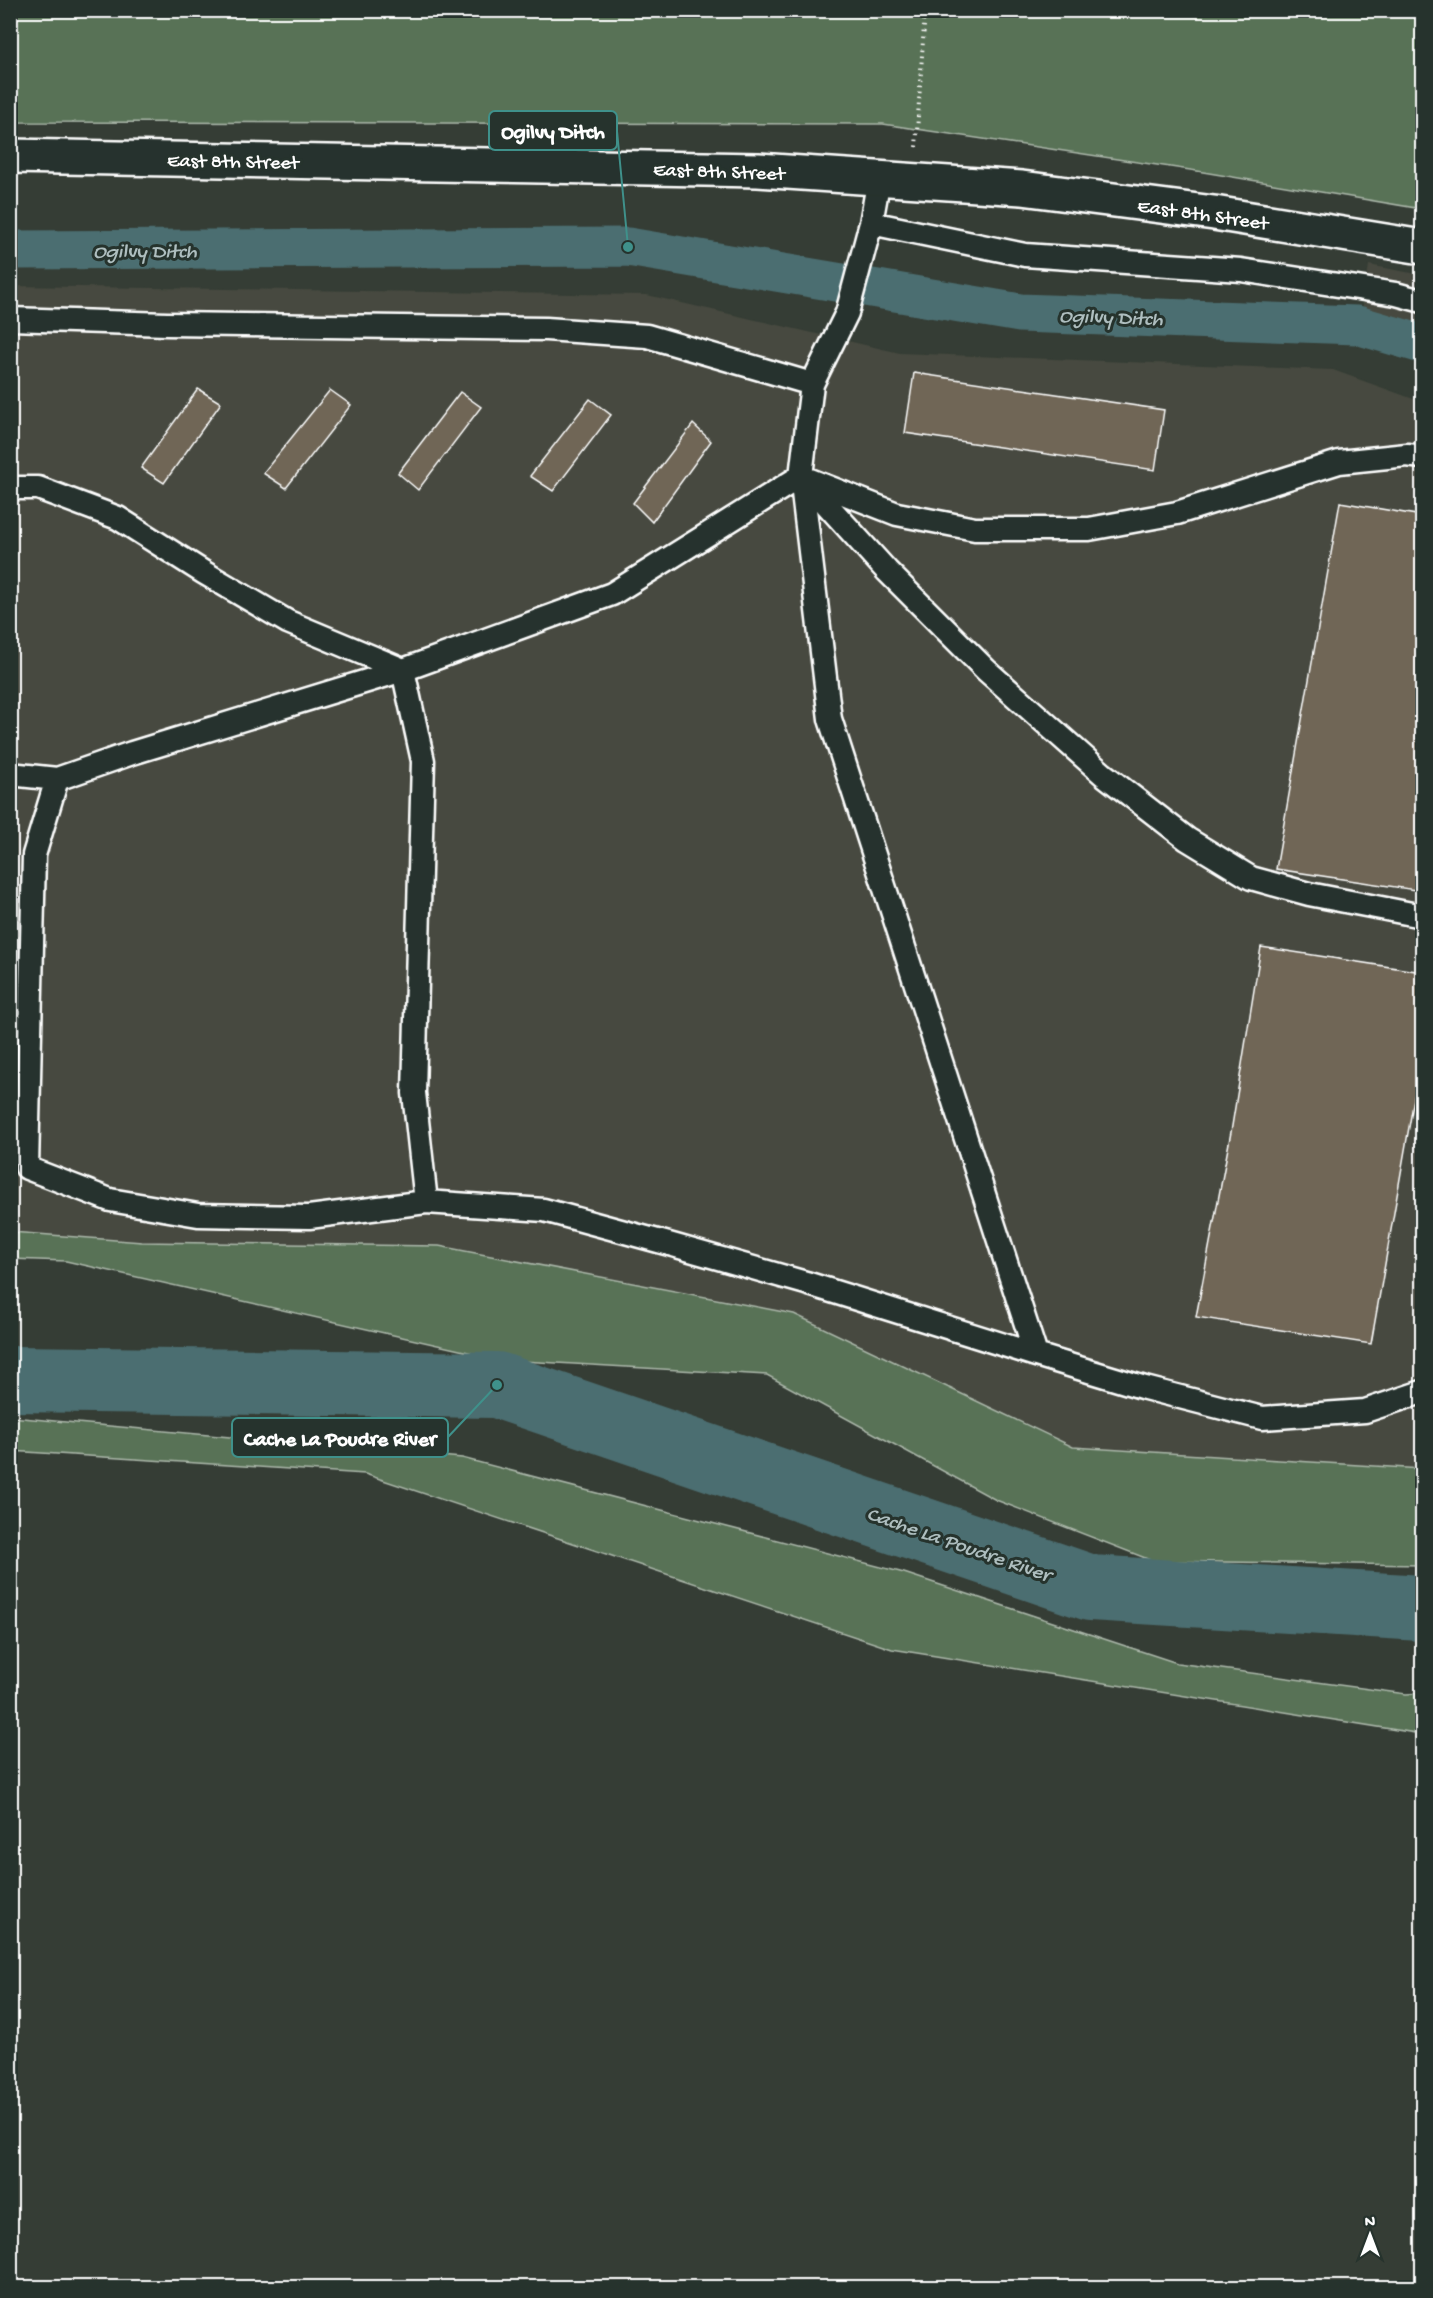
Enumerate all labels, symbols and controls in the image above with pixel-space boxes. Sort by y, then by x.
callout: Ogilvy Ditch [489,111,617,150]
text: Ogilvy Ditch [501,122,605,147]
street label: East 8th Street [167,151,301,176]
street label: East 8th Street [653,160,787,187]
street label: East 8th Street [1136,196,1271,237]
water label: Ogilvy Ditch [93,241,197,266]
water label: Ogilvy Ditch [1059,305,1164,334]
callout: Cache La Poudre River [232,1418,448,1457]
text: Cache La Poudre River [243,1429,439,1454]
water label: Cache La Poudre River [863,1503,1057,1591]
north arrow [1340,2205,1400,2265]
text: N [1365,2214,1376,2233]

